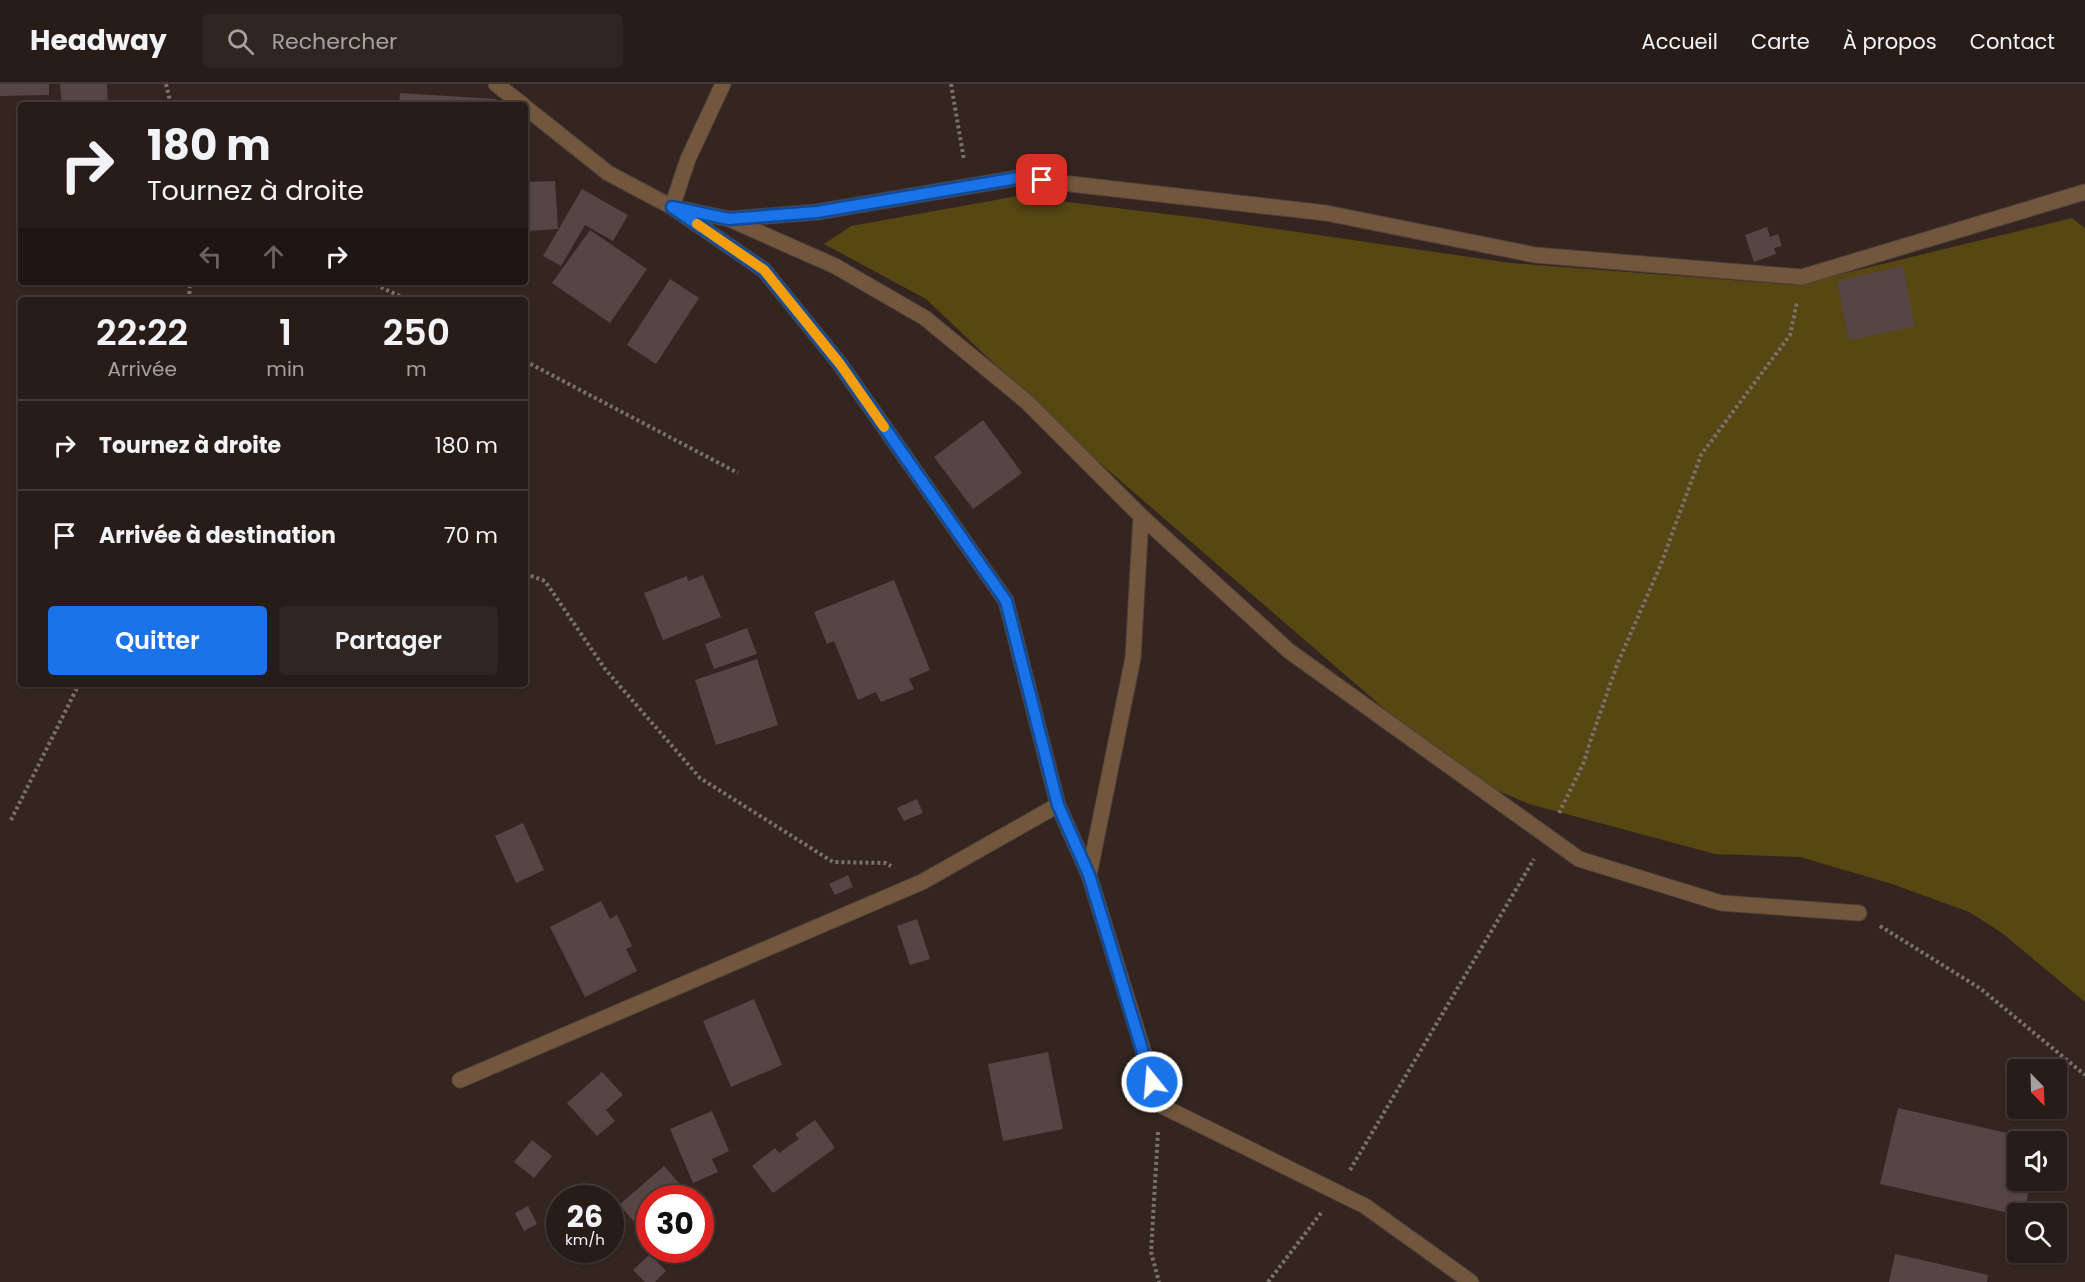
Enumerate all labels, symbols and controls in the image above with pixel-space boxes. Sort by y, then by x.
search box [203,14,623,68]
text: Headway [30,21,167,60]
icon: search [224,25,257,58]
text: Rechercher [272,26,397,57]
text: Accueil [1641,27,1718,56]
text: Carte [1751,27,1810,56]
text: À propos [1843,27,1937,56]
text: Contact [1970,27,2055,56]
text: 180 m [147,116,271,175]
icon: right [48,126,126,204]
pin [1016,154,1067,205]
icon: arrive [1025,163,1058,196]
text: Tournez à droite [147,172,364,209]
icon: left [194,240,227,273]
icon: ahead [257,240,290,273]
icon: right [320,240,353,273]
text: 22:22 [96,307,188,358]
text: 1 [279,307,292,358]
text: 250 [383,307,450,358]
text: Arrivée [108,355,177,383]
text: min [266,355,305,383]
text: m [406,355,427,383]
icon: right [48,429,81,462]
text: Tournez à droite [99,430,281,461]
text: 180 m [435,430,498,461]
icon: arrive [48,519,81,552]
text: Arrivée à destination [99,520,336,551]
text: 70 m [444,520,498,551]
button: Quitter [48,606,267,675]
button: Partager [279,606,498,675]
position arrow [1120,1050,1184,1114]
north arrow [2007,1059,2067,1119]
map controls [2007,1059,2067,1263]
button: sound [2007,1131,2067,1191]
speed limit sign: 30 [636,1185,714,1263]
text: 26 [567,1195,603,1238]
button: search [2007,1203,2067,1263]
text: km/h [565,1229,605,1250]

